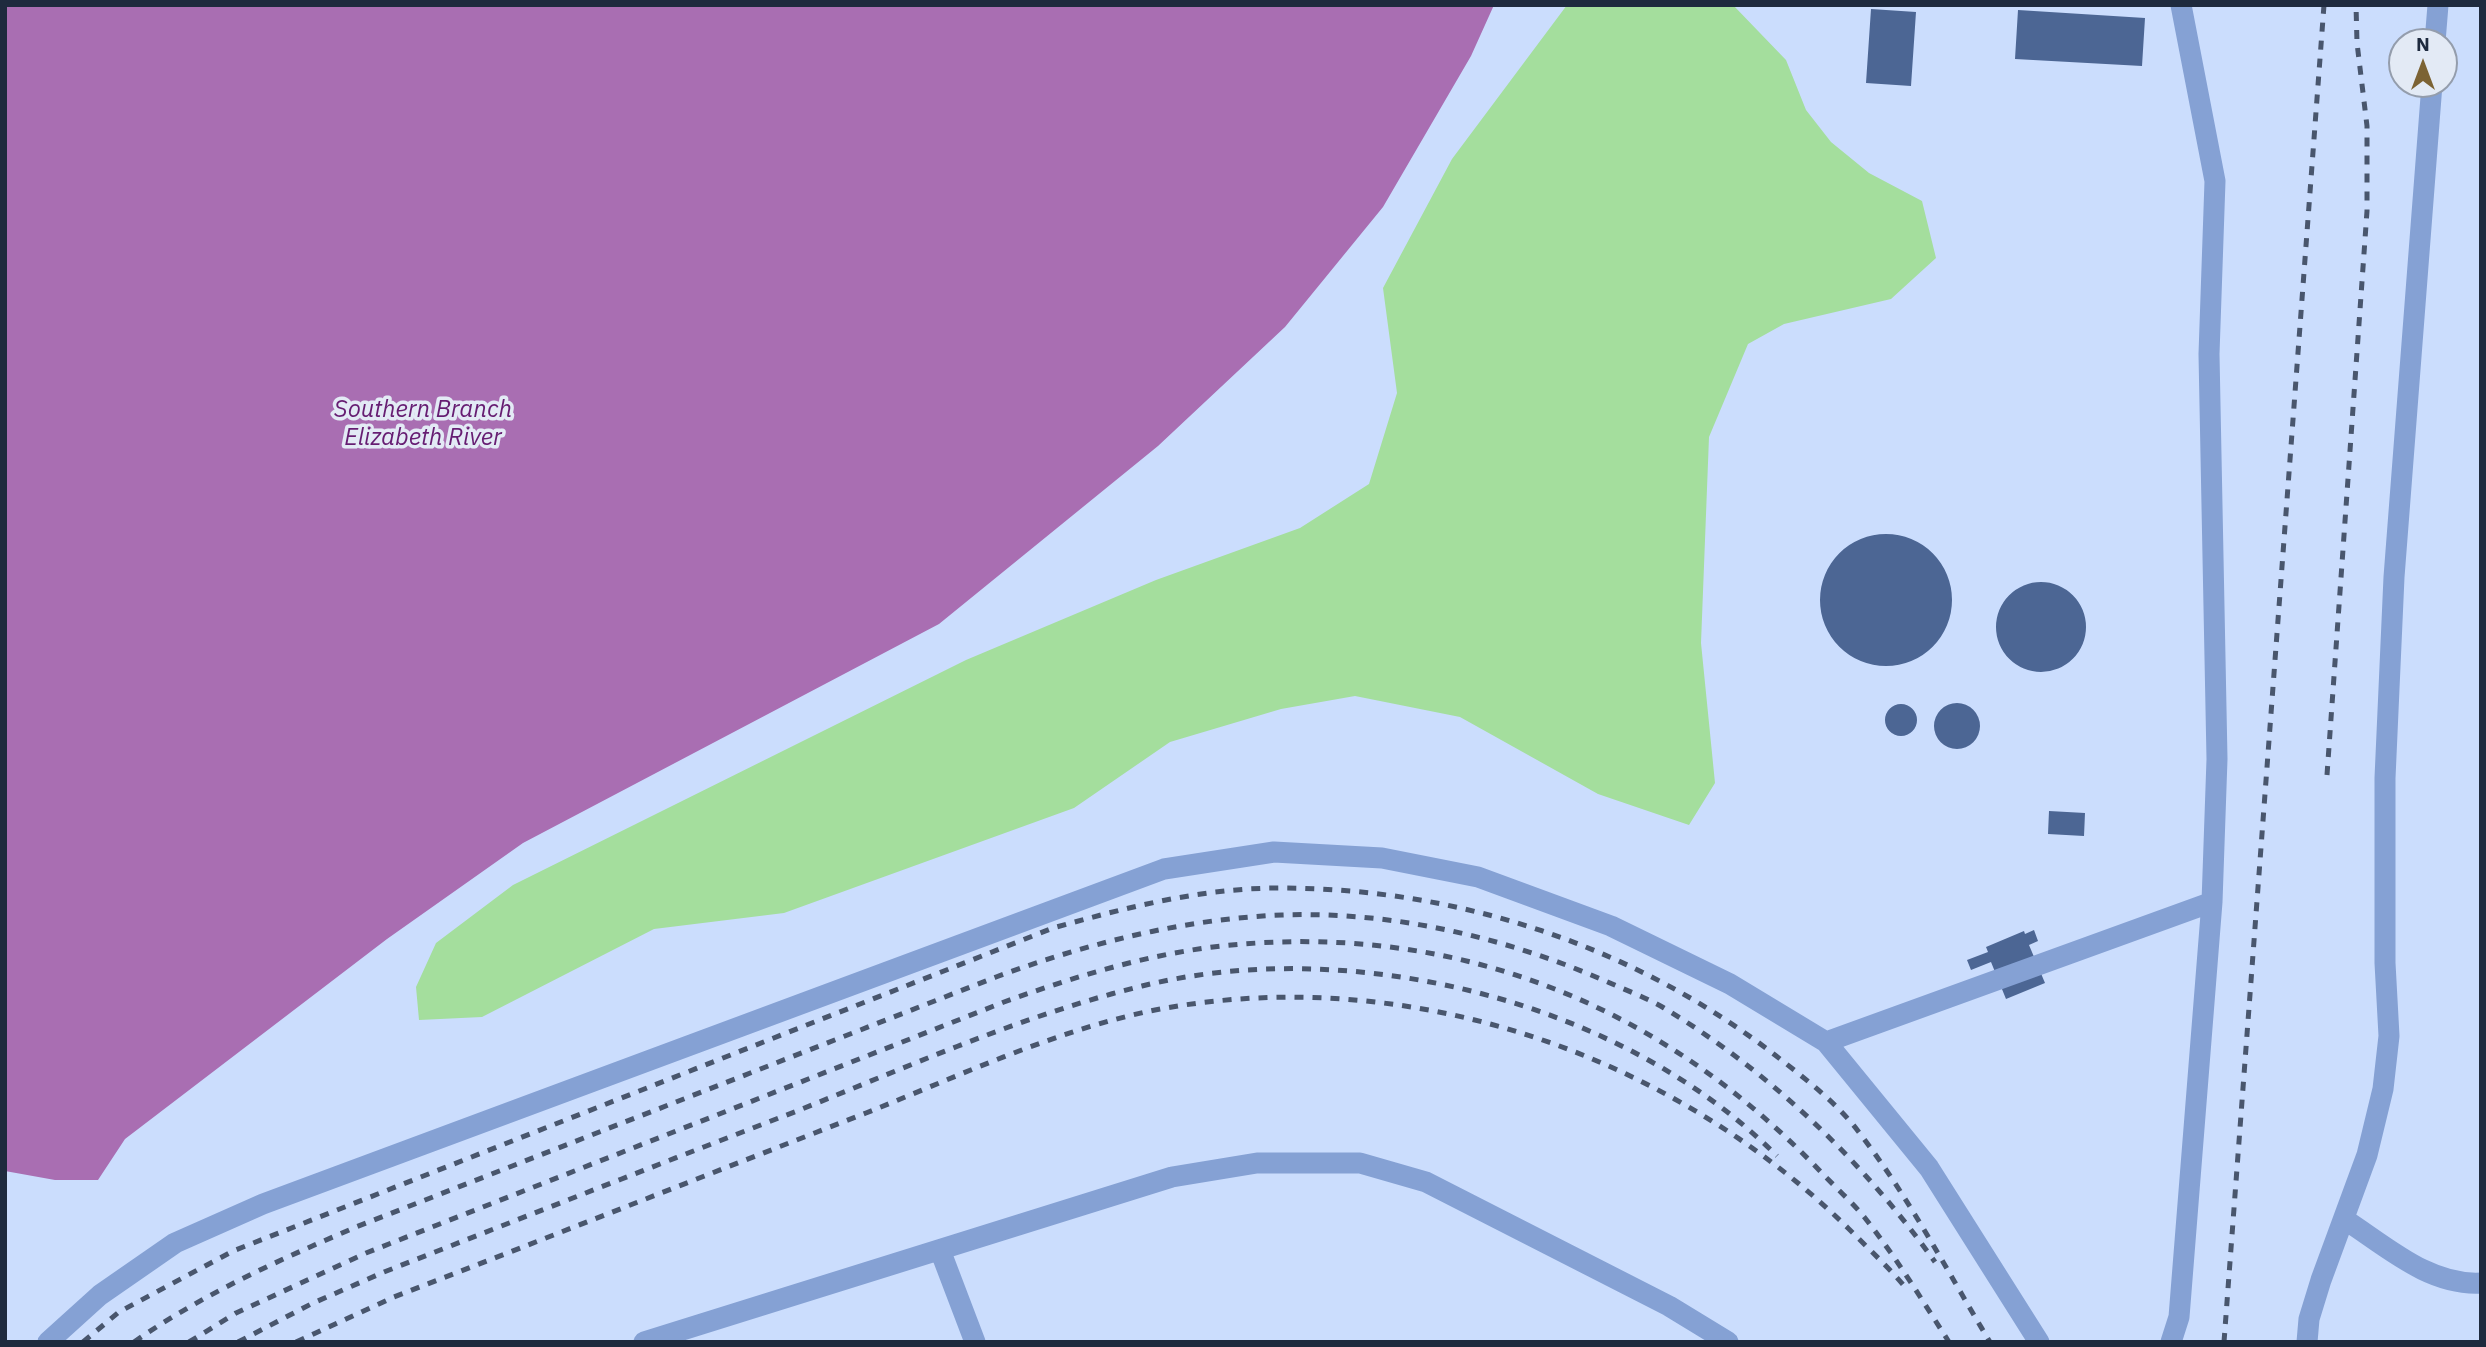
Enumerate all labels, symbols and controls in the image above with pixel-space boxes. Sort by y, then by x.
north arrow [2388,28,2458,98]
text: N [2416,32,2430,56]
water label: Southern Branch Elizabeth River [334,396,512,452]

